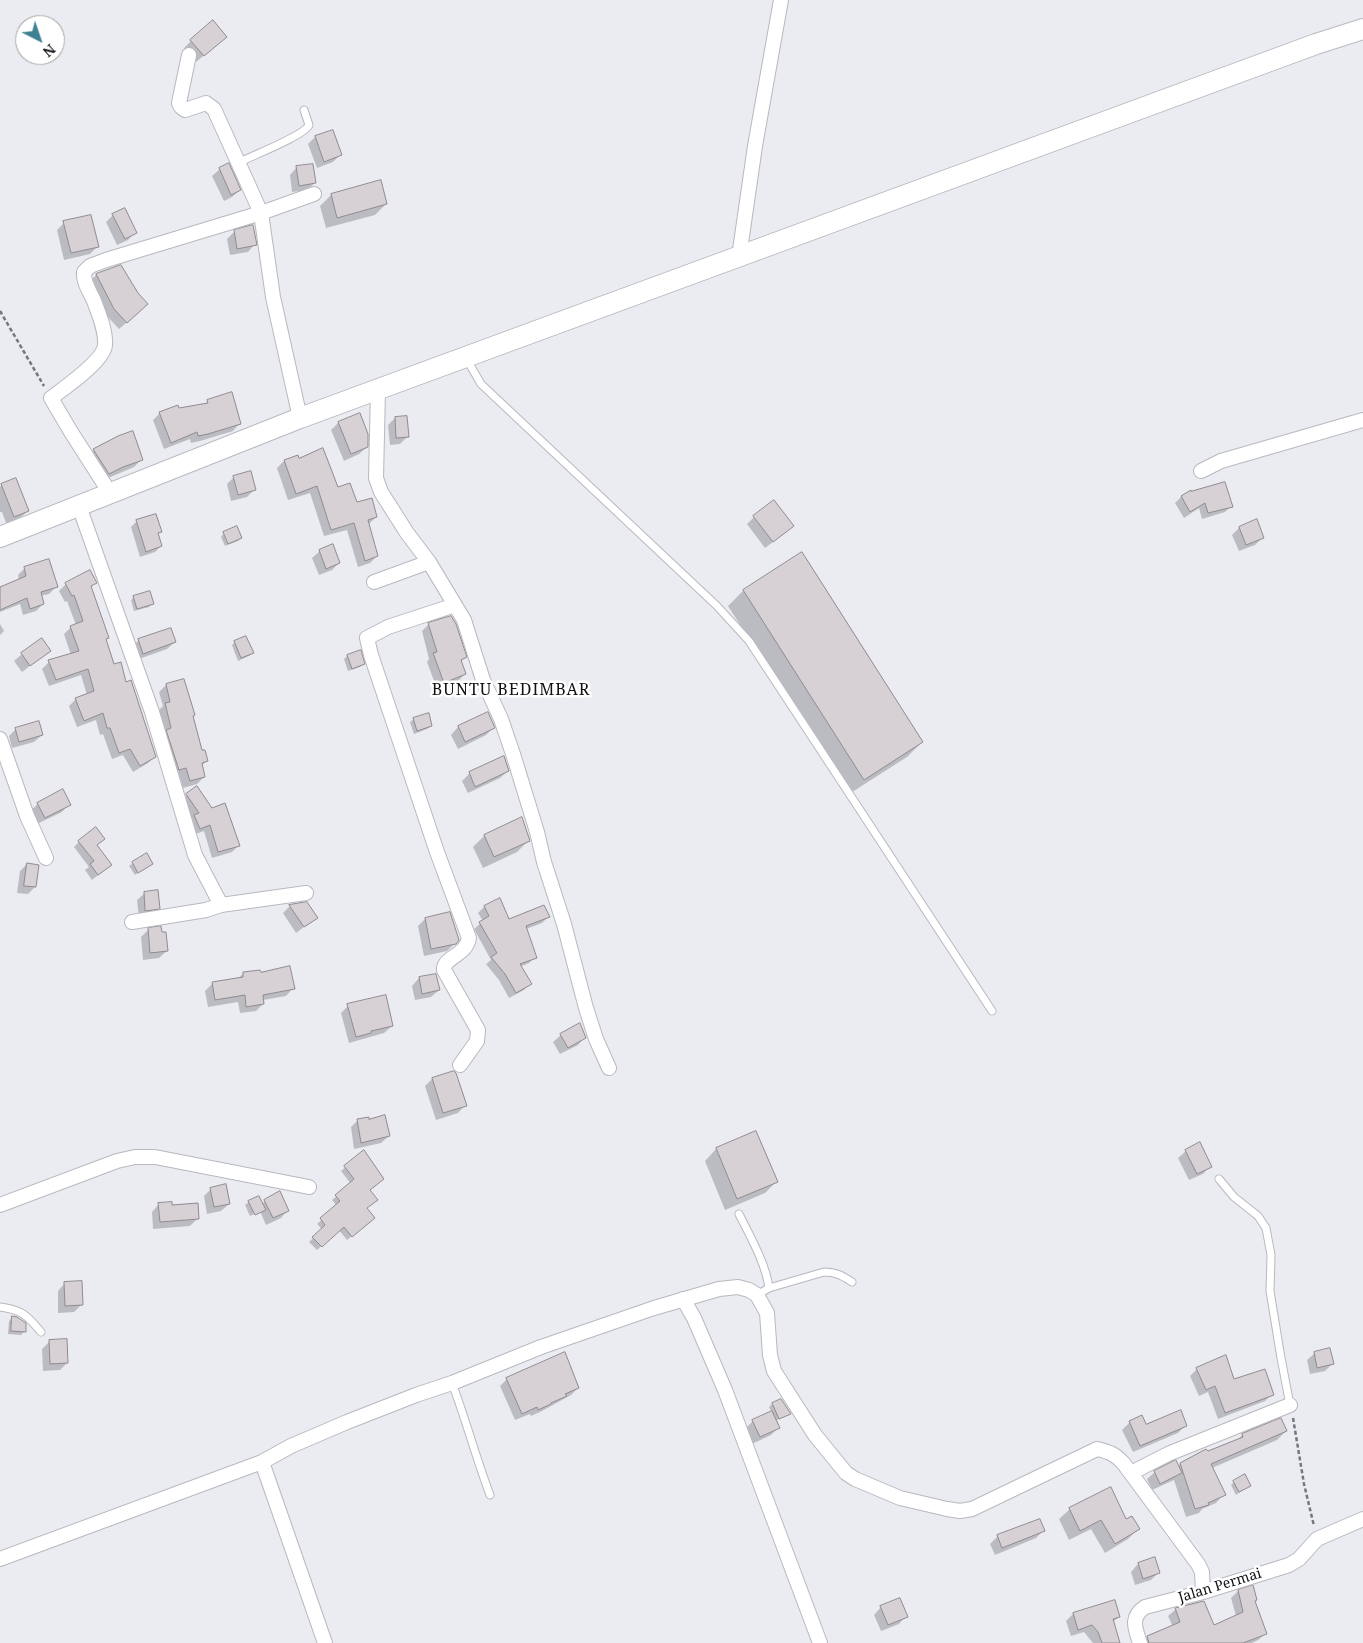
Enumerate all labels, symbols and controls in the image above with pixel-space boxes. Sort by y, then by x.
north arrow [15,15,65,65]
text: N [39,40,60,62]
district label: BUNTU BEDIMBAR [430,680,592,700]
street label: Jalan Permai [1176,1565,1264,1607]

